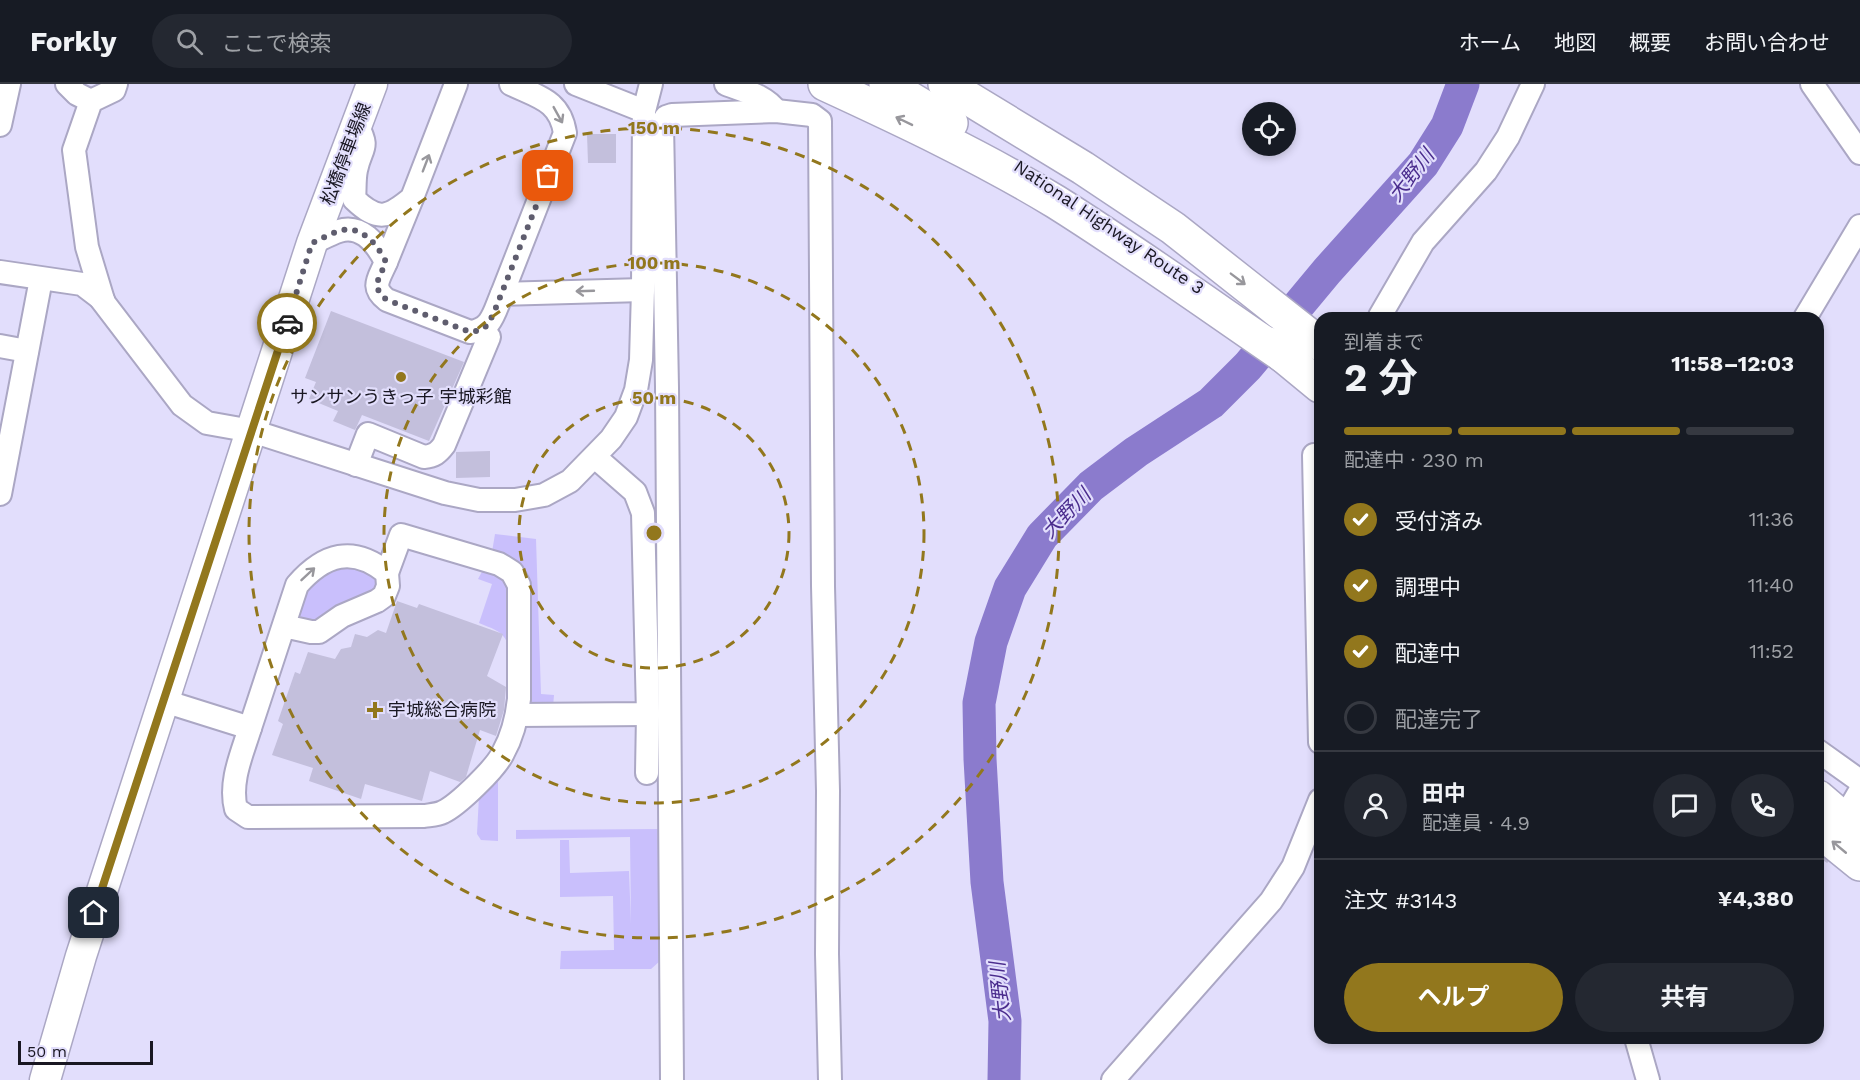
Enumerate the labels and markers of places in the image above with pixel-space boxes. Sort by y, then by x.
pin [522,150,573,201]
marker: サンサンうきっ子 宇城彩館 [394,370,408,384]
place label: サンサンうきっ子 宇城彩館 [290,386,512,407]
centre of rings [644,523,664,543]
place label: 宇城総合病院 [388,699,496,720]
marker: 宇城総合病院 [366,701,384,719]
pin [68,887,119,938]

